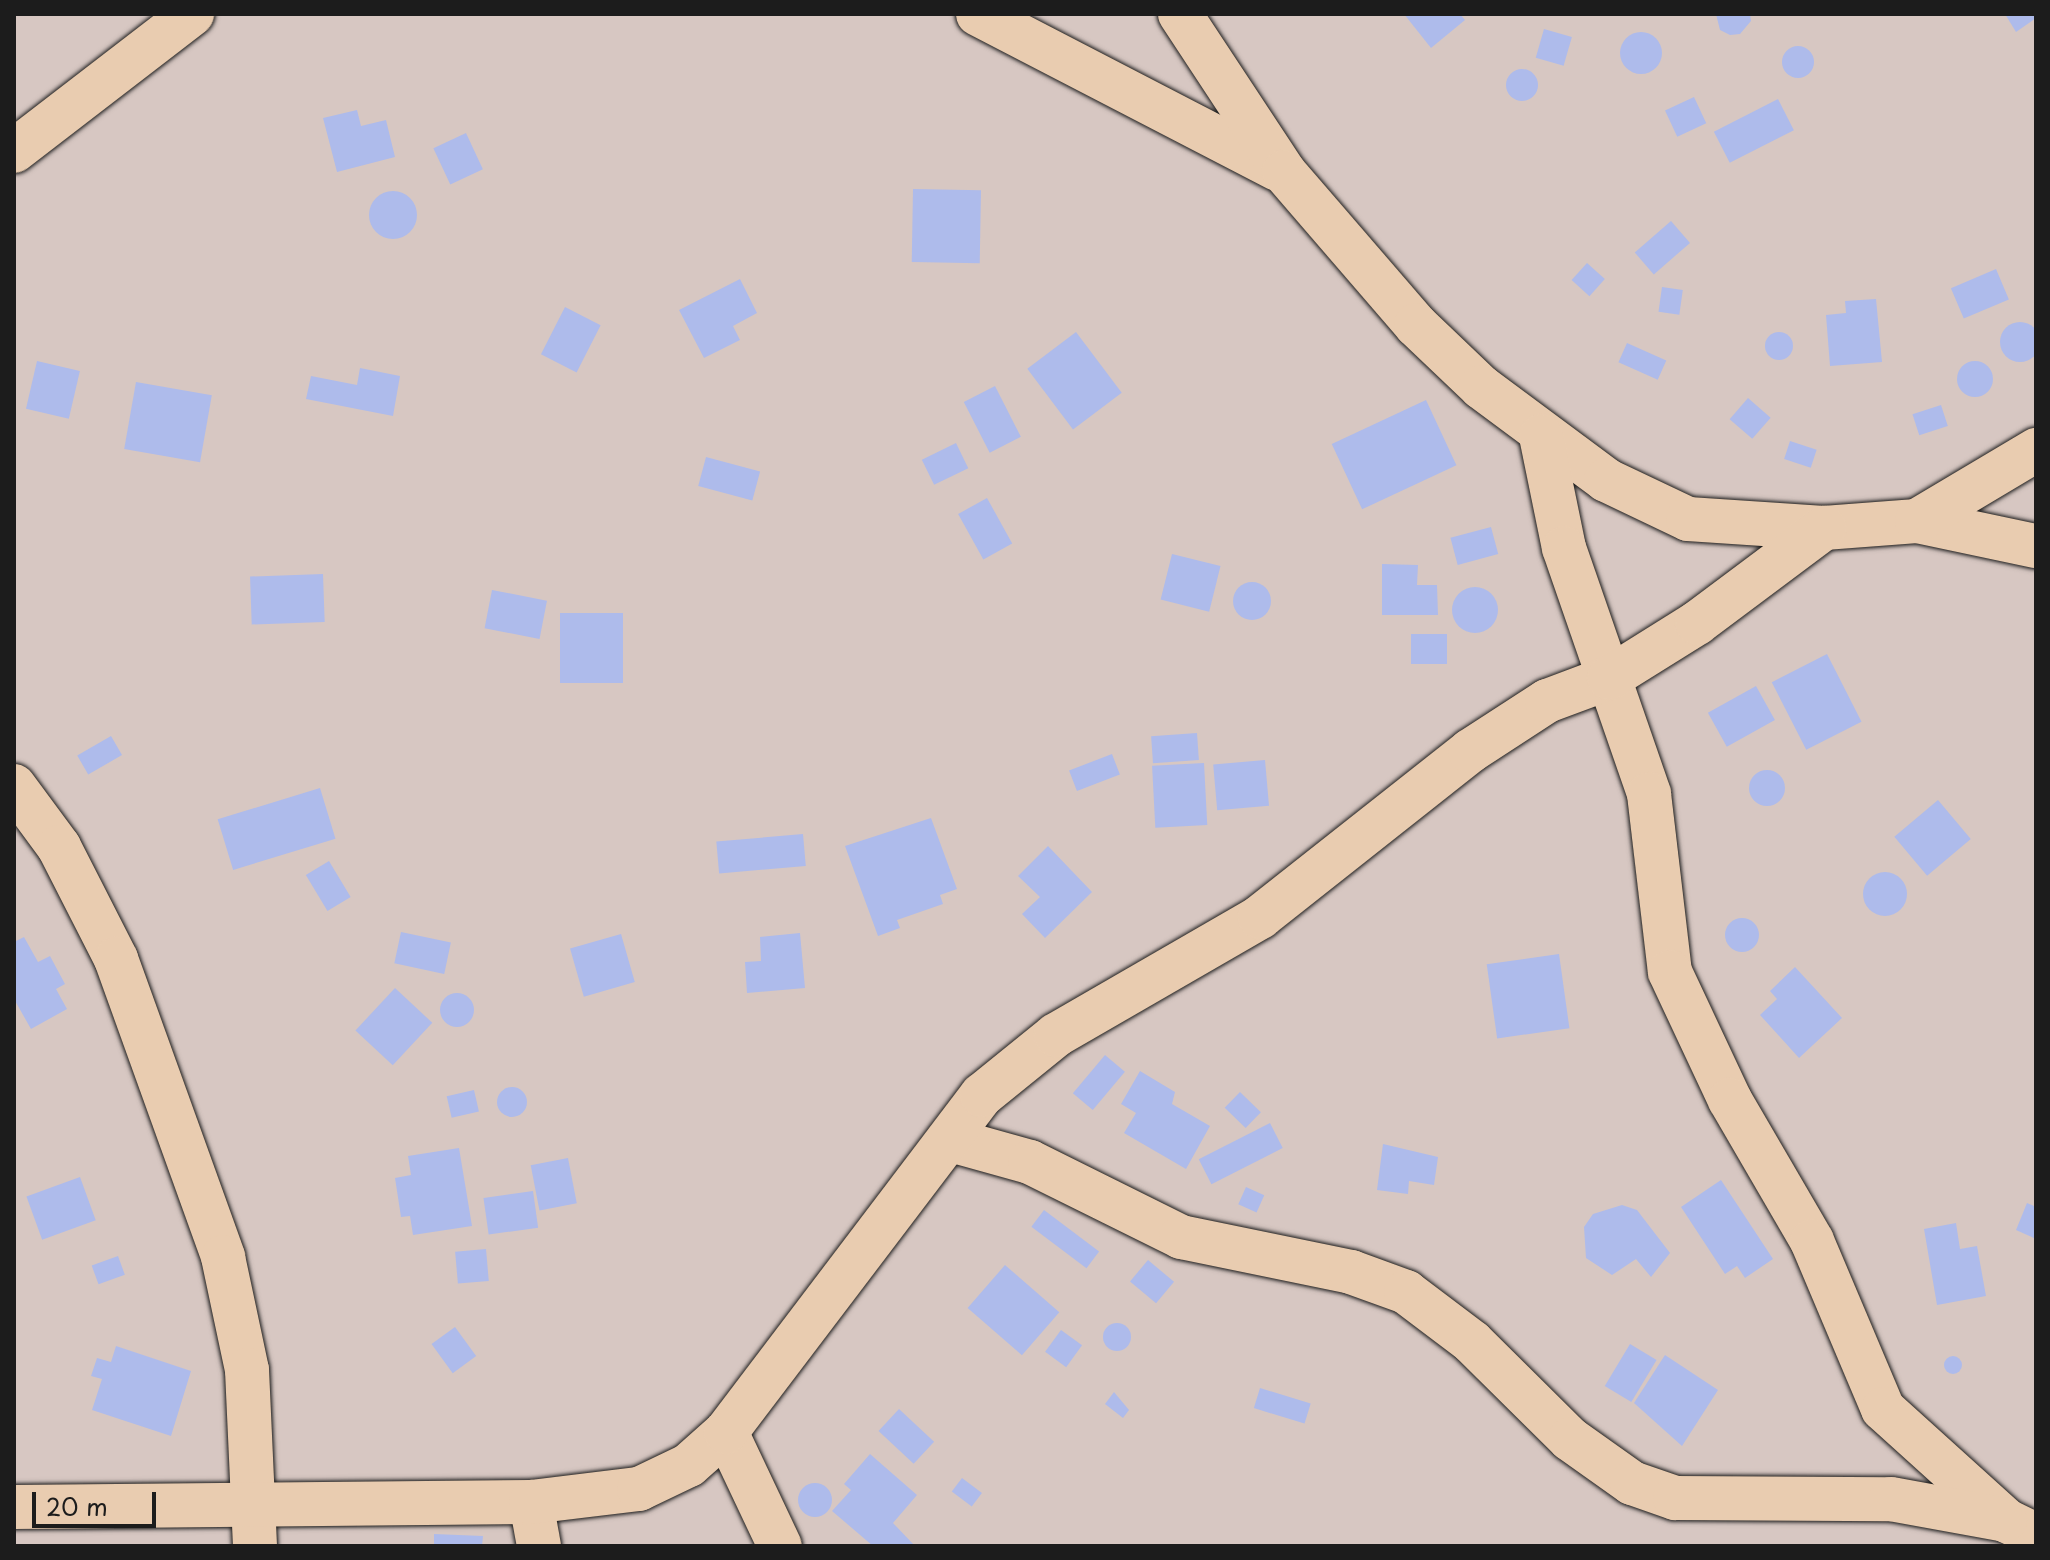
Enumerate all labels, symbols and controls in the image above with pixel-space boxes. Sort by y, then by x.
scale bar [36,1476,160,1526]
text: 20 m [46,1488,108,1524]

